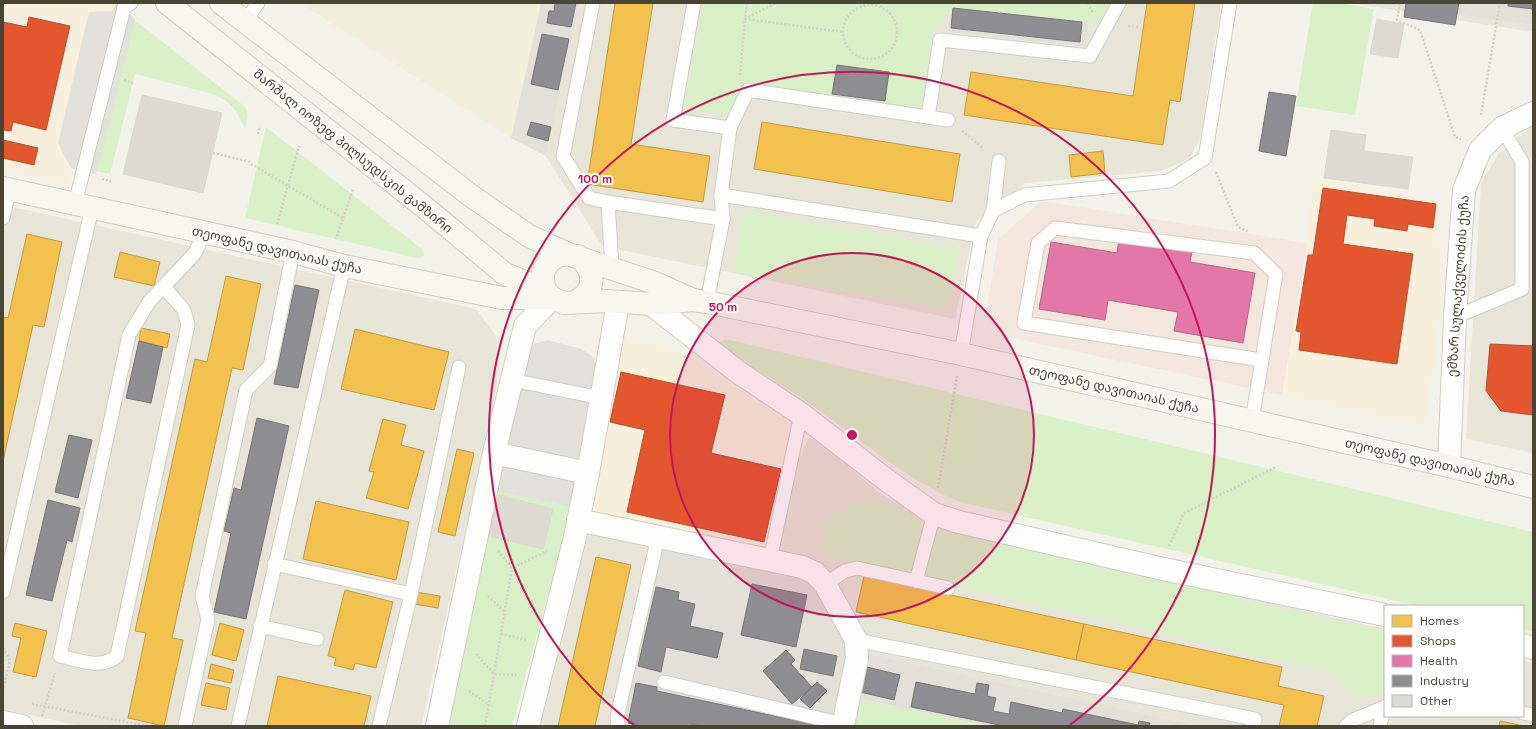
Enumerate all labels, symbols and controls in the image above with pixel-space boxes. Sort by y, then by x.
street label: მარშალ იოზეფ პილსუდსკის გამზირი [250,65,456,237]
text: 100 m [578,171,612,187]
street label: ემზარ სულაქველიძის ქუჩა [1443,194,1473,378]
street label: თეოფანე დავითაიას ქუჩა [190,222,364,278]
text: 50 m [709,299,737,315]
street label: თეოფანე დავითაიას ქუჩა [1027,361,1201,417]
centre of rings [845,428,859,442]
street label: თეოფანე დავითაიას ქუჩა [1343,434,1517,490]
legend [1384,605,1524,717]
text: Homes [1420,613,1459,629]
text: Shops [1420,633,1456,649]
text: Health [1420,653,1458,669]
text: Industry [1420,673,1469,689]
text: Other [1420,693,1453,709]

